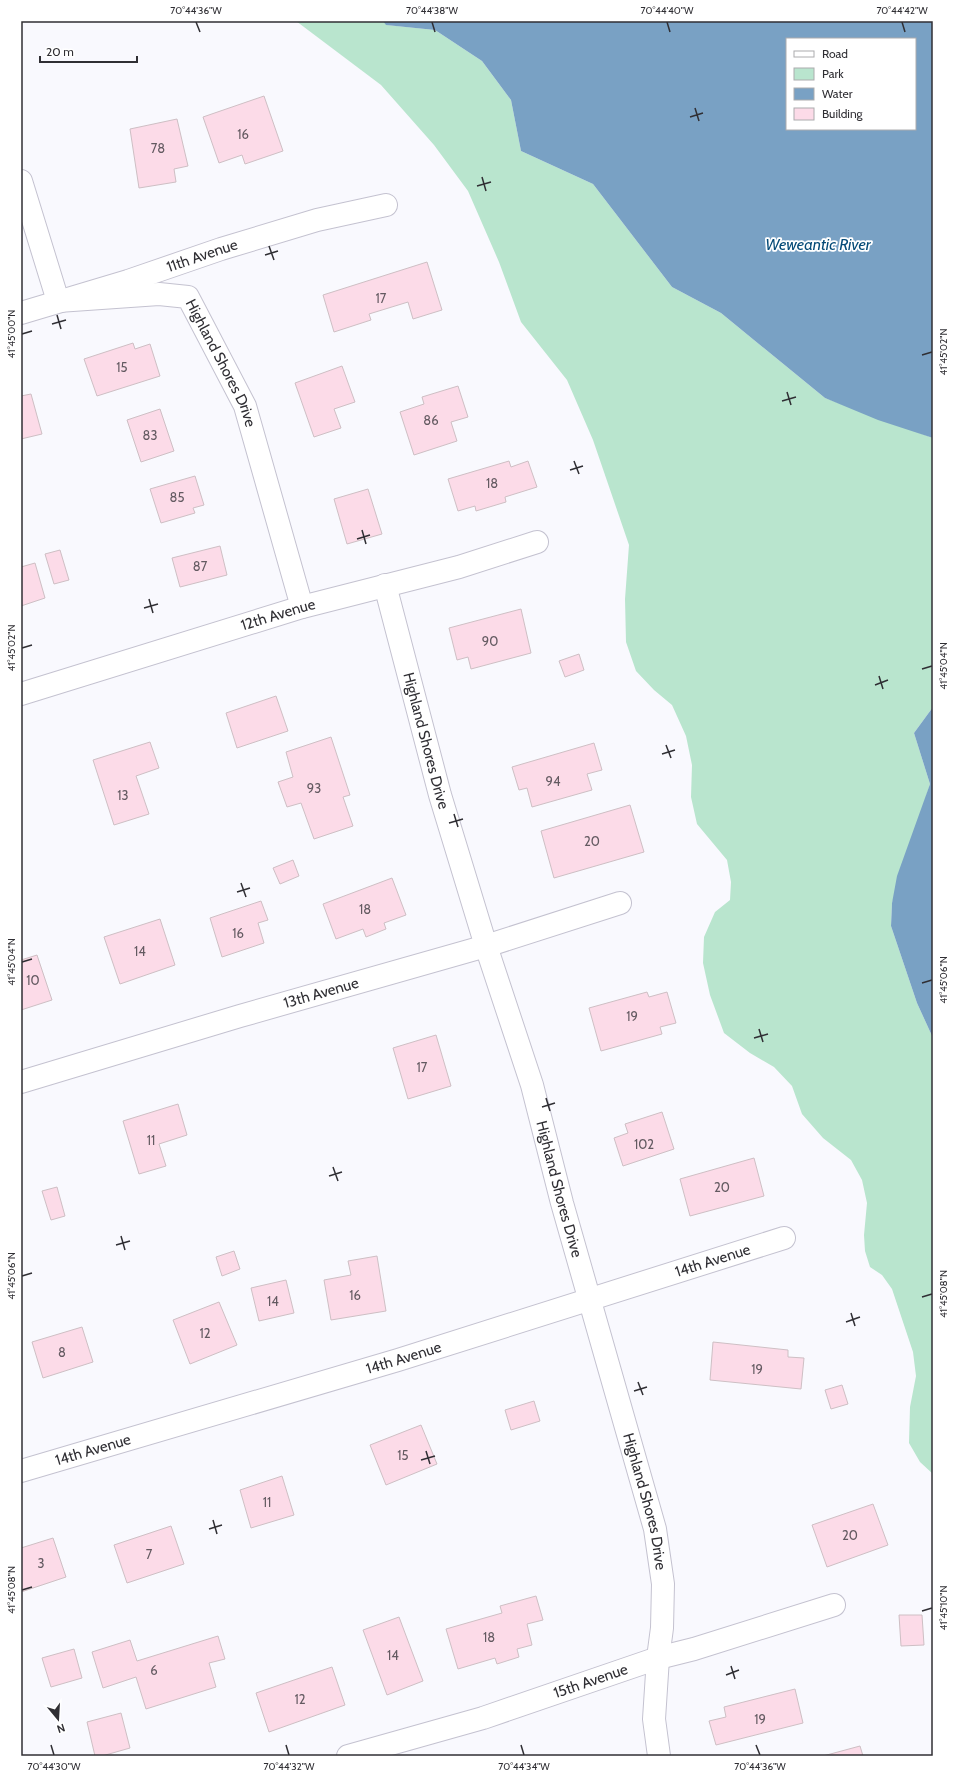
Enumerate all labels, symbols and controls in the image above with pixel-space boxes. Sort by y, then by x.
text: 70°44'36"W [170,4,222,17]
text: 70°44'38"W [406,4,458,17]
text: 70°44'40"W [641,4,694,17]
text: 70°44'42"W [876,4,928,17]
scale bar [40,38,137,64]
legend [786,38,916,130]
text: 20 m [46,44,74,59]
text: Road [822,46,848,61]
text: Park [822,66,844,81]
text: Water [822,86,853,101]
text: Building [822,106,864,121]
house number: 16 [237,126,249,142]
house number: 78 [151,140,165,156]
street label: 11th Avenue [164,235,240,276]
water label: Weweantic River [765,235,872,254]
house number: 17 [376,290,387,306]
street label: Highland Shores Drive [182,296,260,429]
text: 41°45'00"N [5,310,18,358]
text: 41°45'02"N [937,328,950,376]
house number: 15 [116,359,128,375]
house number: 86 [423,412,439,428]
house number: 83 [143,427,157,443]
house number: 18 [486,475,498,491]
house number: 85 [170,489,184,505]
house number: 87 [193,558,208,574]
street label: 12th Avenue [239,595,317,634]
text: 41°45'02"N [5,624,18,672]
house number: 90 [482,633,498,649]
text: 41°45'04"N [937,642,950,690]
street label: Highland Shores Drive [399,670,453,812]
house number: 94 [546,773,561,789]
house number: 93 [307,780,321,796]
house number: 13 [117,787,129,803]
house number: 20 [584,833,600,849]
house number: 18 [359,901,371,917]
house number: 16 [232,925,244,941]
text: 41°45'04"N [5,938,18,986]
house number: 14 [134,943,146,959]
text: 41°45'06"N [937,956,950,1004]
house number: 10 [26,972,40,988]
street label: 13th Avenue [281,974,361,1012]
house number: 19 [626,1008,638,1024]
house number: 17 [417,1059,428,1075]
street label: Highland Shores Drive [532,1119,586,1260]
house number: 11 [147,1132,155,1148]
house number: 102 [634,1136,654,1152]
house number: 20 [714,1179,730,1195]
street label: 14th Avenue [673,1240,753,1281]
text: 41°45'06"N [5,1252,18,1300]
text: 41°45'08"N [937,1270,950,1318]
house number: 16 [349,1287,361,1303]
house number: 14 [267,1293,279,1309]
house number: 12 [199,1325,211,1341]
street label: 14th Avenue [364,1338,444,1378]
house number: 8 [58,1344,66,1360]
house number: 19 [751,1361,763,1377]
street label: 14th Avenue [53,1430,133,1469]
street label: Highland Shores Drive [619,1431,670,1571]
house number: 15 [397,1447,409,1463]
house number: 11 [263,1494,271,1510]
house number: 20 [842,1527,858,1543]
house number: 7 [146,1546,153,1562]
house number: 3 [37,1555,45,1571]
text: 41°45'08"N [5,1566,18,1614]
text: 41°45'10"N [937,1585,950,1631]
house number: 18 [483,1629,495,1645]
house number: 14 [387,1647,399,1663]
street label: 15th Avenue [551,1660,630,1702]
house number: 6 [150,1662,158,1678]
house number: 12 [294,1691,306,1707]
north arrow [38,1699,78,1739]
house number: 19 [754,1711,766,1727]
text: N [55,1721,67,1736]
text: 70°44'30"W [28,1760,81,1773]
text: 70°44'32"W [263,1760,315,1773]
text: 70°44'34"W [498,1760,550,1773]
text: 70°44'36"W [734,1760,786,1773]

